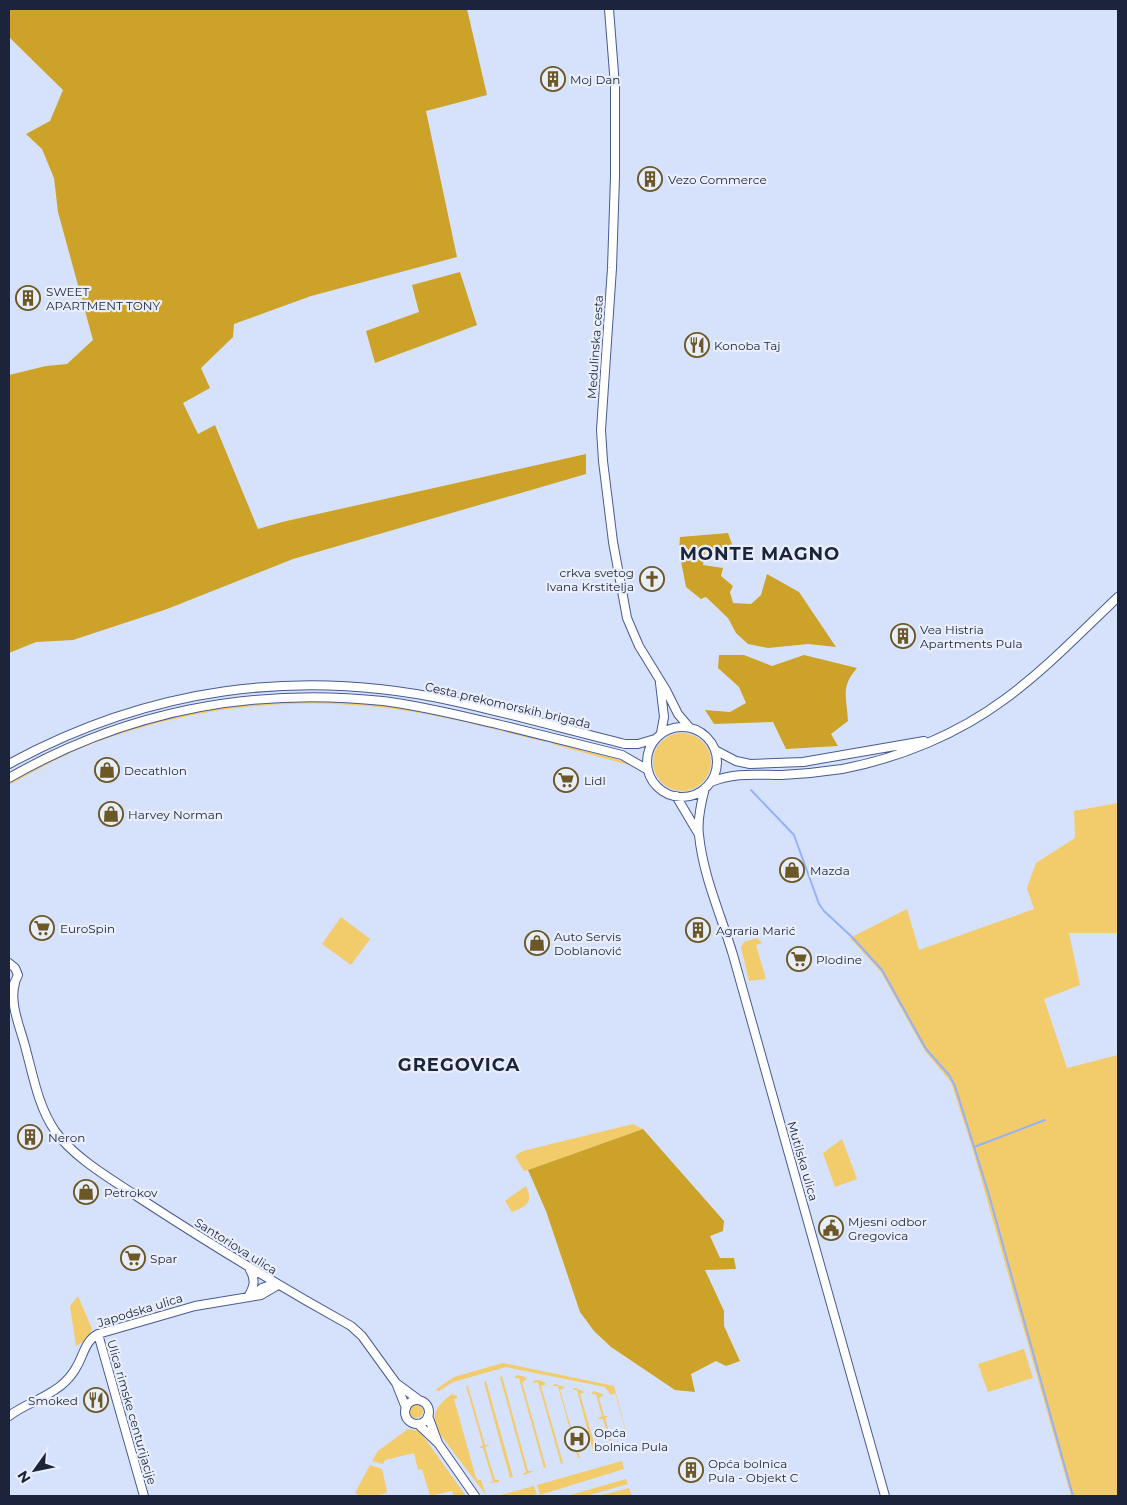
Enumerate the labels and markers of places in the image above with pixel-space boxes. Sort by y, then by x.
building icon: Moj Dan [540,66,566,92]
place label: Moj Dan [570,72,621,87]
building icon: Vezo Commerce [637,166,663,192]
place label: Vezo Commerce [668,172,767,187]
place label: SWEET APARTMENT TONY [46,284,160,313]
building icon: SWEET APARTMENT TONY [15,285,41,311]
restaurant icon: Konoba Taj [684,332,710,358]
place label: Konoba Taj [714,338,781,353]
place label: crkva svetog Ivana Krstitelja [546,565,634,594]
church icon: crkva svetog Ivana Krstitelja [639,566,665,592]
place label: Vea Histria Apartments Pula [920,622,1023,651]
building icon: Vea Histria Apartments Pula [890,623,916,649]
shop icon: Decathlon [94,757,120,783]
place label: Decathlon [124,763,187,778]
supermarket icon: Lidl [553,767,579,793]
place label: Lidl [584,773,606,788]
shop icon: Harvey Norman [98,801,124,827]
place label: Harvey Norman [128,807,223,822]
shop icon: Mazda [779,857,805,883]
place label: Mazda [810,863,850,878]
supermarket icon: EuroSpin [29,915,55,941]
building icon: Agraria Marić [685,917,711,943]
place label: EuroSpin [60,921,115,936]
place label: Agraria Marić [716,923,796,938]
place label: Auto Servis Doblanović [554,929,622,958]
shop icon: Auto Servis Doblanović [524,930,550,956]
supermarket icon: Plodine [786,946,812,972]
place label: Plodine [816,952,862,967]
building icon: Neron [17,1124,43,1150]
place label: Neron [48,1130,85,1145]
shop icon: Petrokov [73,1179,99,1205]
place label: Petrokov [104,1185,158,1200]
place label: Mjesni odbor Gregovica [848,1214,927,1243]
public building icon: Mjesni odbor Gregovica [818,1215,844,1241]
supermarket icon: Spar [120,1245,146,1271]
place label: Spar [150,1251,178,1266]
restaurant icon: Smoked [83,1387,109,1413]
place label: Smoked [28,1393,78,1408]
place label: Opća bolnica Pula [594,1425,668,1454]
hospital icon: Opća bolnica Pula [564,1426,590,1452]
place label: Opća bolnica Pula - Objekt C [708,1456,799,1485]
building icon: Opća bolnica Pula - Objekt C [678,1457,704,1483]

